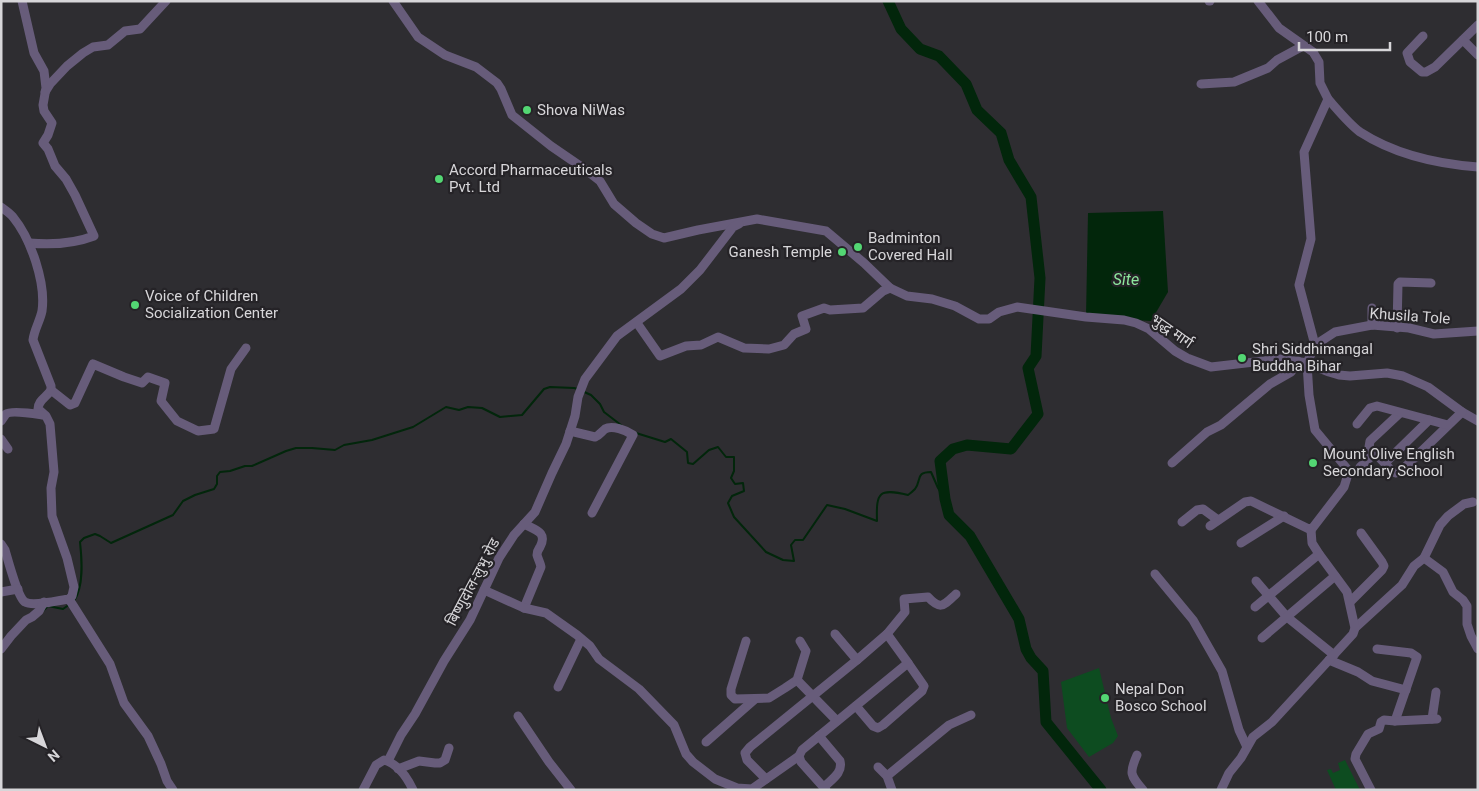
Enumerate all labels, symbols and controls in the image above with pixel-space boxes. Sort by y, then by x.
scale bar [1299,20,1390,52]
text: 100 m [1306,28,1348,46]
place label: Shova NiWas [537,101,625,119]
marker: Shova NiWas [521,104,533,116]
place label: Accord Pharmaceuticals Pvt. Ltd [449,161,612,196]
marker: Accord Pharmaceuticals Pvt. Ltd [433,173,445,185]
place label: Badminton Covered Hall [868,229,953,264]
marker: Badminton Covered Hall [852,241,864,253]
place label: Ganesh Temple [729,243,832,261]
marker: Ganesh Temple [836,246,848,258]
water label: Site [1113,270,1139,289]
place label: Voice of Children Socialization Center [145,287,278,322]
marker: Voice of Children Socialization Center [129,299,141,311]
street label: Khusila Tole [1369,304,1451,328]
street label: भुद्ध मार्ग [1147,310,1197,353]
place label: Shri Siddhimangal Buddha Bihar [1252,340,1373,375]
marker: Shri Siddhimangal Buddha Bihar [1236,352,1248,364]
place label: Mount Olive English Secondary School [1323,445,1455,480]
marker: Mount Olive English Secondary School [1307,457,1319,469]
street label: बिष्णुदोल-लुभु रोड [442,534,505,629]
place label: Nepal Don Bosco School [1115,680,1207,715]
marker: Nepal Don Bosco School [1099,692,1111,704]
north arrow [20,721,70,771]
text: N [45,746,63,765]

